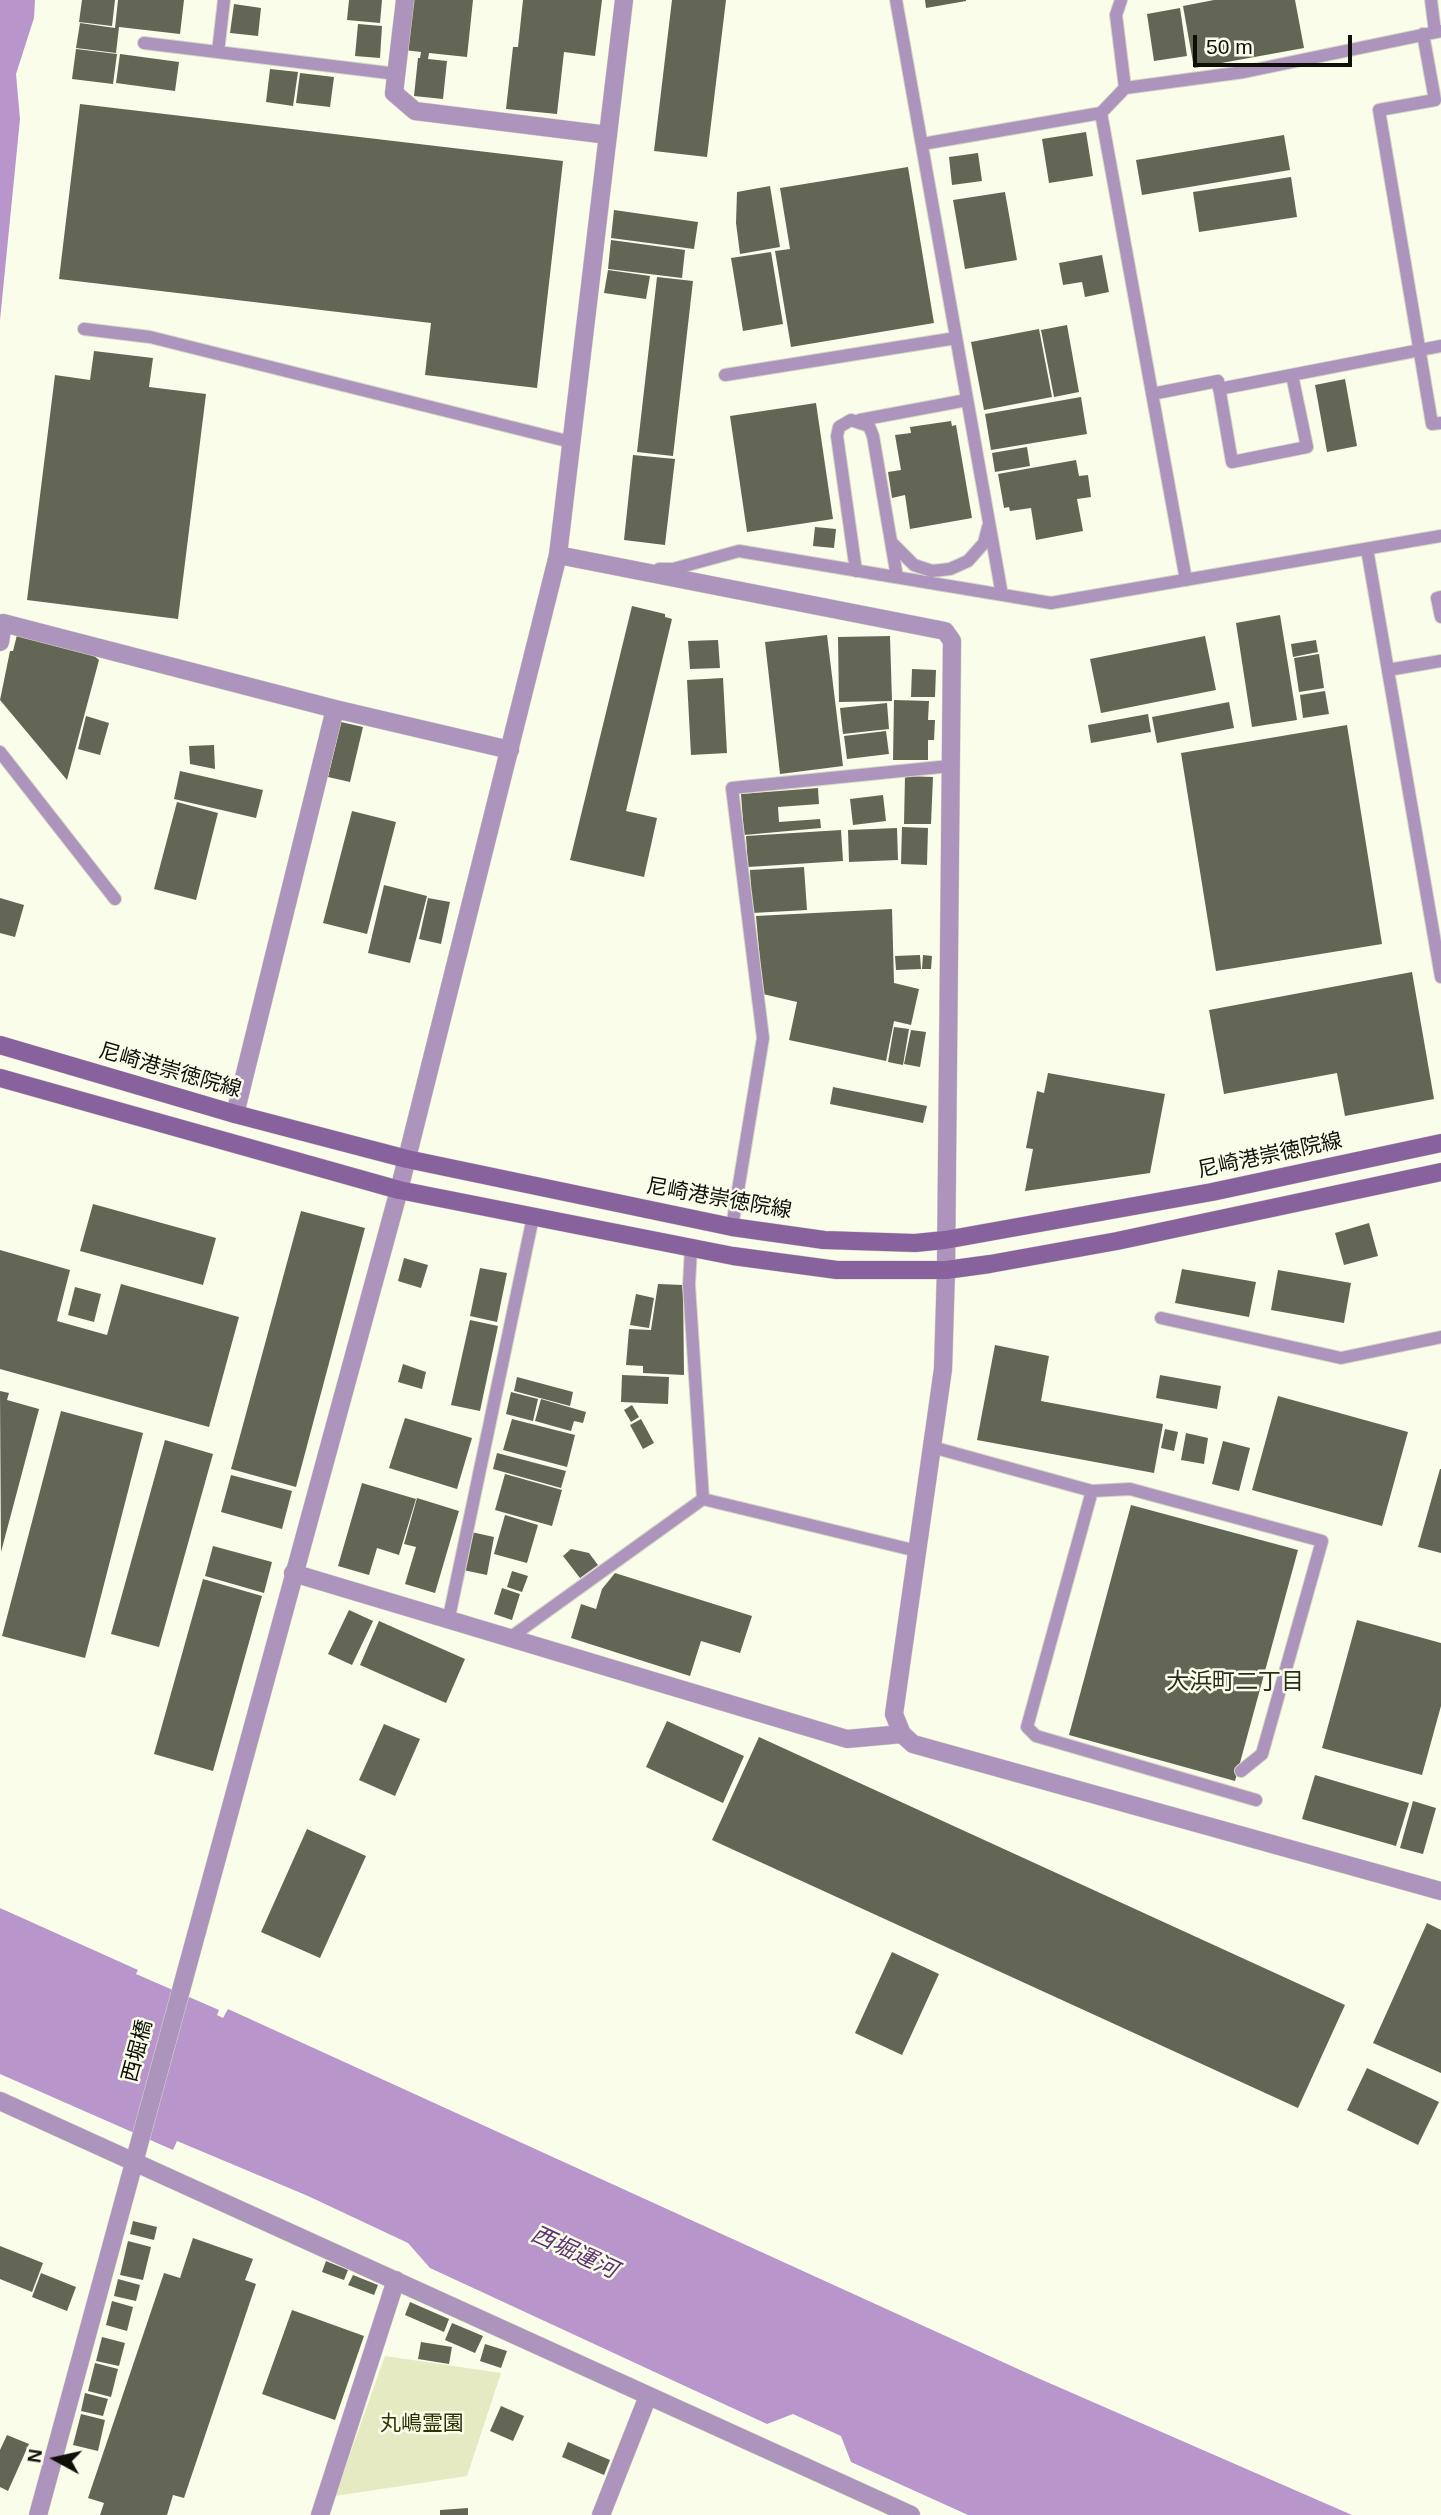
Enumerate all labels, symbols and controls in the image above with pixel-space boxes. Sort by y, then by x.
scale bar [1196,21,1355,65]
text: 50 m [1206,35,1253,58]
street label: 尼崎港崇徳院線 [96,1039,244,1103]
street label: 尼崎港崇徳院線 [1195,1128,1345,1184]
street label: 尼崎港崇徳院線 [644,1174,794,1224]
district label: 大浜町二丁目 [1166,1669,1304,1697]
street label: 西堀橋 [118,2017,158,2085]
water label: 西堀運河 [526,2221,622,2285]
park label: 丸嶋霊園 [380,2411,464,2437]
north arrow [21,2424,91,2494]
text: N [23,2448,46,2464]

